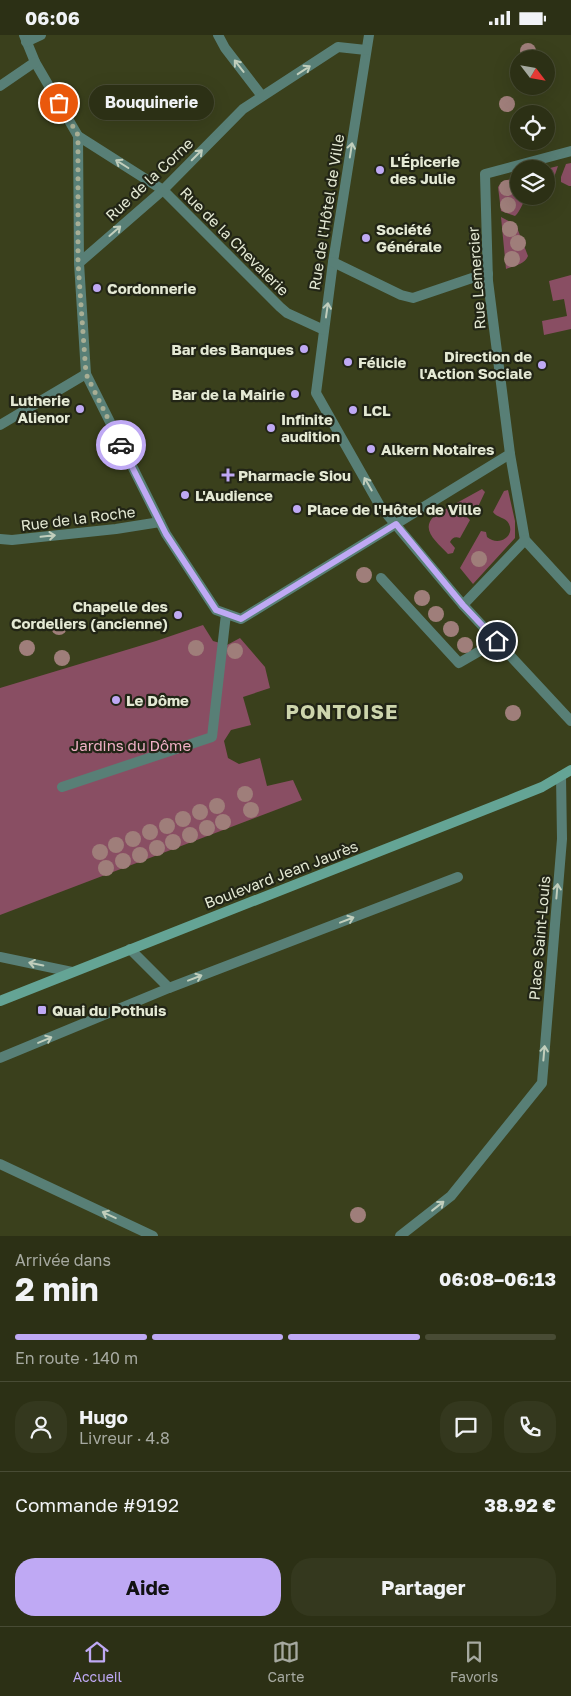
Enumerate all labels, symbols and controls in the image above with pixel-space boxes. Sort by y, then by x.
text: 06:06 [25,6,80,29]
north arrow [510,50,555,95]
map controls [510,50,555,205]
one-way arrow [234,59,244,73]
one-way arrow [296,64,310,74]
pin [38,82,80,124]
callout: Bouquinerie [89,85,214,121]
icon: bag [45,89,73,117]
text: Bouquinerie [105,92,198,112]
button: locate [510,105,555,150]
street label: Rue de l'Hôtel de Ville [305,132,347,292]
street label: Rue de la Corne [102,134,197,224]
one-way arrow [347,142,357,158]
one-way arrow [191,149,203,161]
place label: L'Épicerie des Julie [390,152,460,187]
one-way arrow [115,158,129,168]
button: layers [510,160,555,205]
marker: L'Épicerie des Julie [374,164,386,176]
street label: Rue de la Chevalerie [177,183,293,299]
place label: Société Générale [376,220,442,255]
one-way arrow [109,225,122,237]
street label: Rue Lemercier [463,226,489,330]
marker: Société Générale [360,232,372,244]
place label: Cordonnerie [107,279,196,297]
marker: Cordonnerie [91,282,103,294]
one-way arrow [322,303,332,319]
place label: Bar des Banques [171,340,294,358]
marker: Bar des Banques [298,343,310,355]
place label: Direction de l'Action Sociale [420,347,532,382]
place label: Félicie [358,353,407,371]
marker: Félicie [342,356,354,368]
marker: Direction de l'Action Sociale [536,359,548,371]
place label: Bar de la Mairie [172,385,285,403]
marker: Bar de la Mairie [289,388,301,400]
place label: Lutherie Alienor [10,391,70,426]
place label: LCL [363,401,391,419]
marker: Lutherie Alienor [74,403,86,415]
marker: LCL [347,404,359,416]
place label: Infinite audition [281,410,340,445]
courier [96,420,146,470]
marker: Infinite audition [265,422,277,434]
icon: car [107,431,135,459]
place label: Alkern Notaires [381,440,494,458]
marker: Alkern Notaires [365,443,377,455]
place label: Pharmacie Siou [238,466,351,484]
marker: Pharmacie Siou [222,469,234,481]
one-way arrow [362,478,372,492]
place label: L'Audience [195,486,273,504]
marker: L'Audience [179,489,191,501]
place label: Place de l'Hôtel de Ville [307,500,481,518]
street label: Rue de la Roche [20,502,137,534]
marker: Place de l'Hôtel de Ville [291,503,303,515]
one-way arrow [40,532,56,541]
place label: Chapelle des Cordeliers (ancienne) [11,597,168,632]
marker: Chapelle des Cordeliers (ancienne) [172,609,184,621]
pin [476,620,518,662]
icon: home [483,627,511,655]
place label: Le Dôme [126,691,189,709]
marker: Le Dôme [110,694,122,706]
district label: PONTOISE [286,699,398,723]
park label: Jardins du Dôme [71,736,191,754]
street label: Boulevard Jean Jaurès [202,836,360,912]
street label: Place Saint-Louis [525,875,553,1001]
one-way arrow [552,883,562,899]
one-way arrow [339,915,354,924]
one-way arrow [29,959,45,968]
one-way arrow [187,973,203,982]
place label: Quai du Pothuis [52,1001,166,1019]
marker: Quai du Pothuis [36,1004,48,1016]
one-way arrow [37,1034,52,1044]
one-way arrow [540,1045,549,1061]
one-way arrow [432,1200,445,1211]
one-way arrow [102,1210,117,1220]
text: Arrivée dans [15,1250,111,1270]
text: 06:08–06:13 [439,1267,556,1290]
text: 2 min [15,1270,99,1308]
text: En route · 140 m [15,1348,138,1368]
button: person [15,1401,67,1453]
button: chat [440,1401,492,1453]
button: phone [504,1401,556,1453]
text: Hugo [79,1405,128,1428]
text: Livreur · 4.8 [79,1428,170,1448]
text: Commande #9192 [15,1493,179,1516]
text: 38.92 € [484,1493,556,1516]
button: Aide [15,1558,281,1616]
button: Partager [291,1558,556,1616]
tab: Accueil [73,1638,122,1685]
tab: Carte [268,1638,304,1685]
tab: Favoris [450,1638,498,1685]

